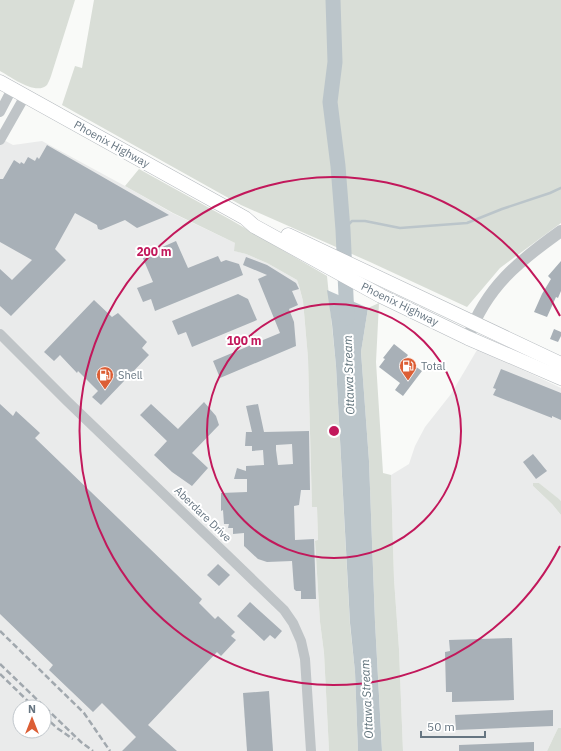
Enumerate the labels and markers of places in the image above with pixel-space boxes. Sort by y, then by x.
fuel station icon: Total [398,356,418,381]
place label: Total [421,359,445,373]
fuel station icon: Shell [95,365,115,390]
place label: Shell [118,368,143,382]
centre of rings [327,424,341,438]

